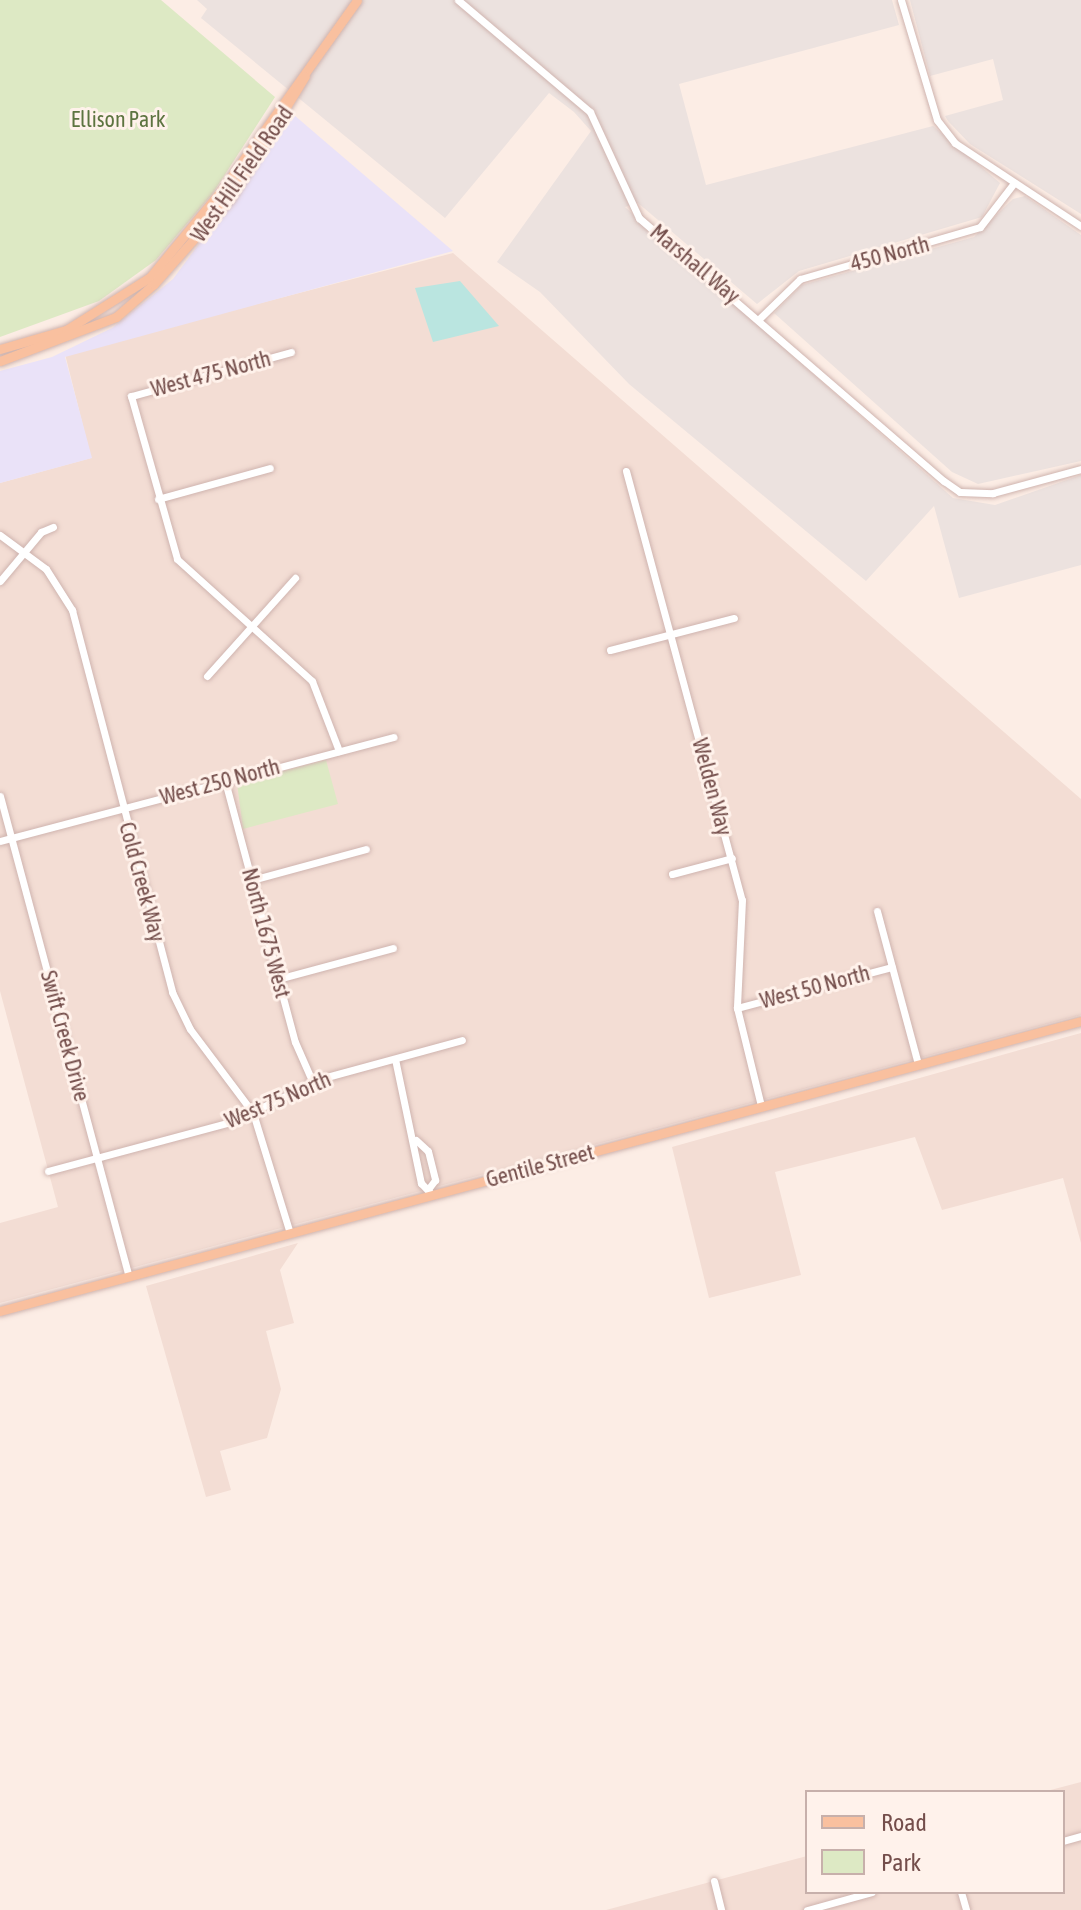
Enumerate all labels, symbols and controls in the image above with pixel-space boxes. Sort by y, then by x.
street label: West Hill Field Road [185,101,299,247]
park label: Ellison Park [71,107,165,133]
street label: Marshall Way [645,219,745,309]
street label: 450 North [848,231,932,277]
street label: West 475 North [148,345,274,403]
street label: Welden Way [686,735,738,839]
street label: West 250 North [157,753,283,811]
street label: Cold Creek Way [113,819,171,945]
street label: North 1675 West [236,865,296,1001]
street label: West 50 North [757,960,873,1014]
street label: Swift Creek Drive [35,968,95,1104]
street label: West 75 North [221,1066,335,1134]
street label: Gentile Street [483,1139,597,1193]
legend [805,1790,1065,1894]
text: Road [881,1809,927,1836]
text: Park [881,1849,921,1876]

